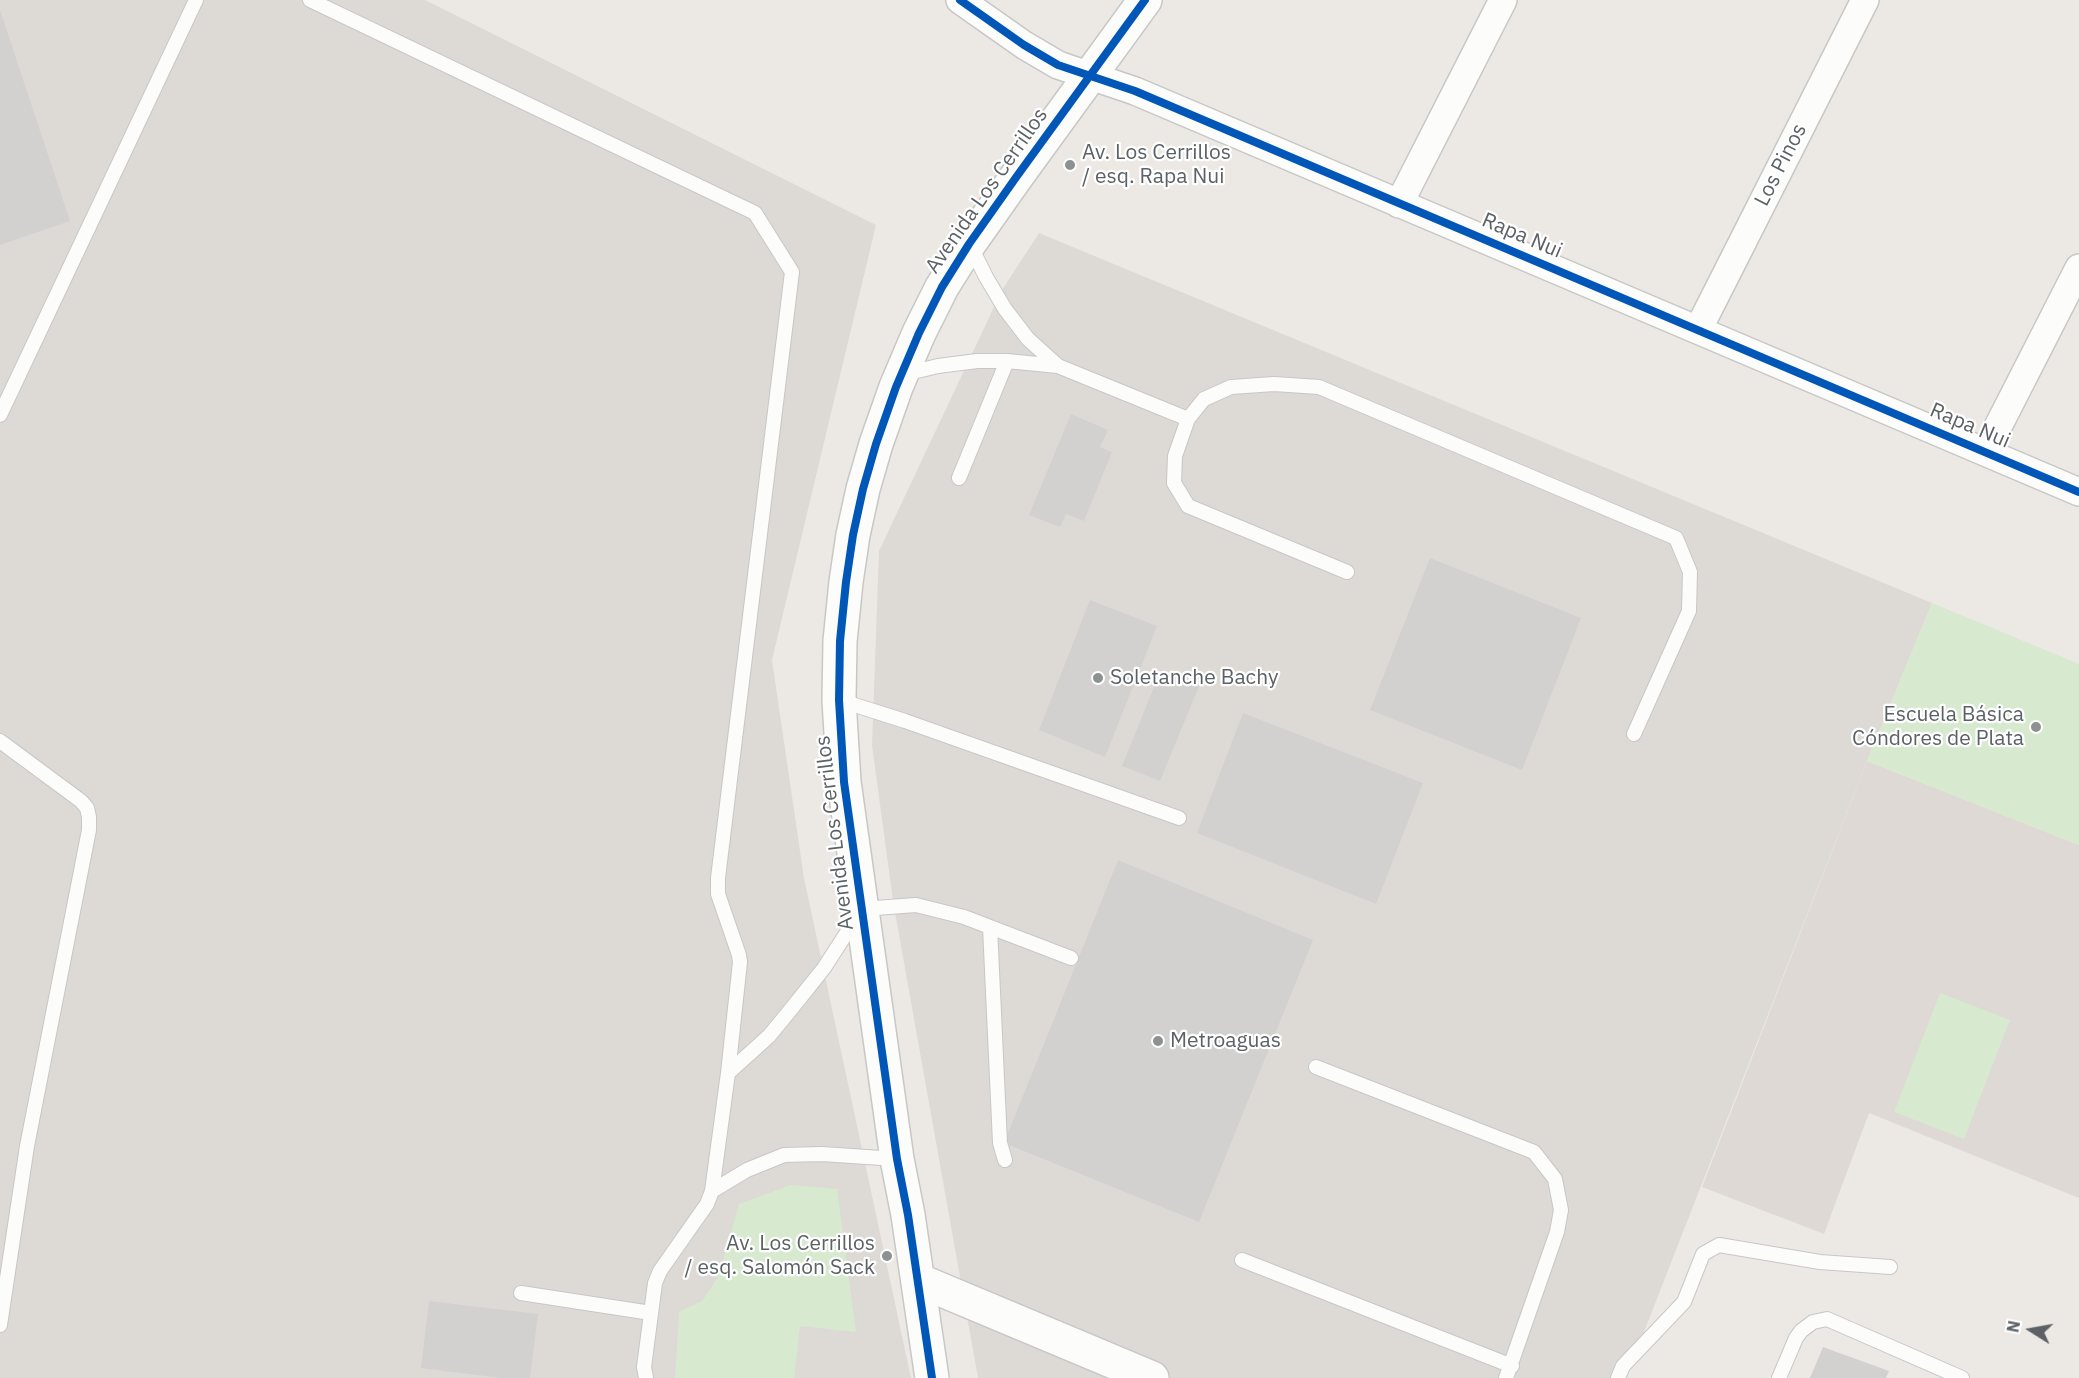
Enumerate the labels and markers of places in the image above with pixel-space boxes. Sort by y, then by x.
place label: Av. Los Cerrillos / esq. Rapa Nui [1082,140,1231,190]
marker: Av. Los Cerrillos / esq. Rapa Nui [1063,158,1077,172]
place label: Soletanche Bachy [1110,665,1278,691]
marker: Soletanche Bachy [1091,671,1105,685]
place label: Escuela Básica Cóndores de Plata [1852,702,2024,752]
marker: Escuela Básica Cóndores de Plata [2029,720,2043,734]
place label: Metroaguas [1170,1028,1281,1054]
marker: Metroaguas [1151,1034,1165,1048]
place label: Av. Los Cerrillos / esq. Salomón Sack [684,1231,875,1281]
marker: Av. Los Cerrillos / esq. Salomón Sack [880,1249,894,1263]

